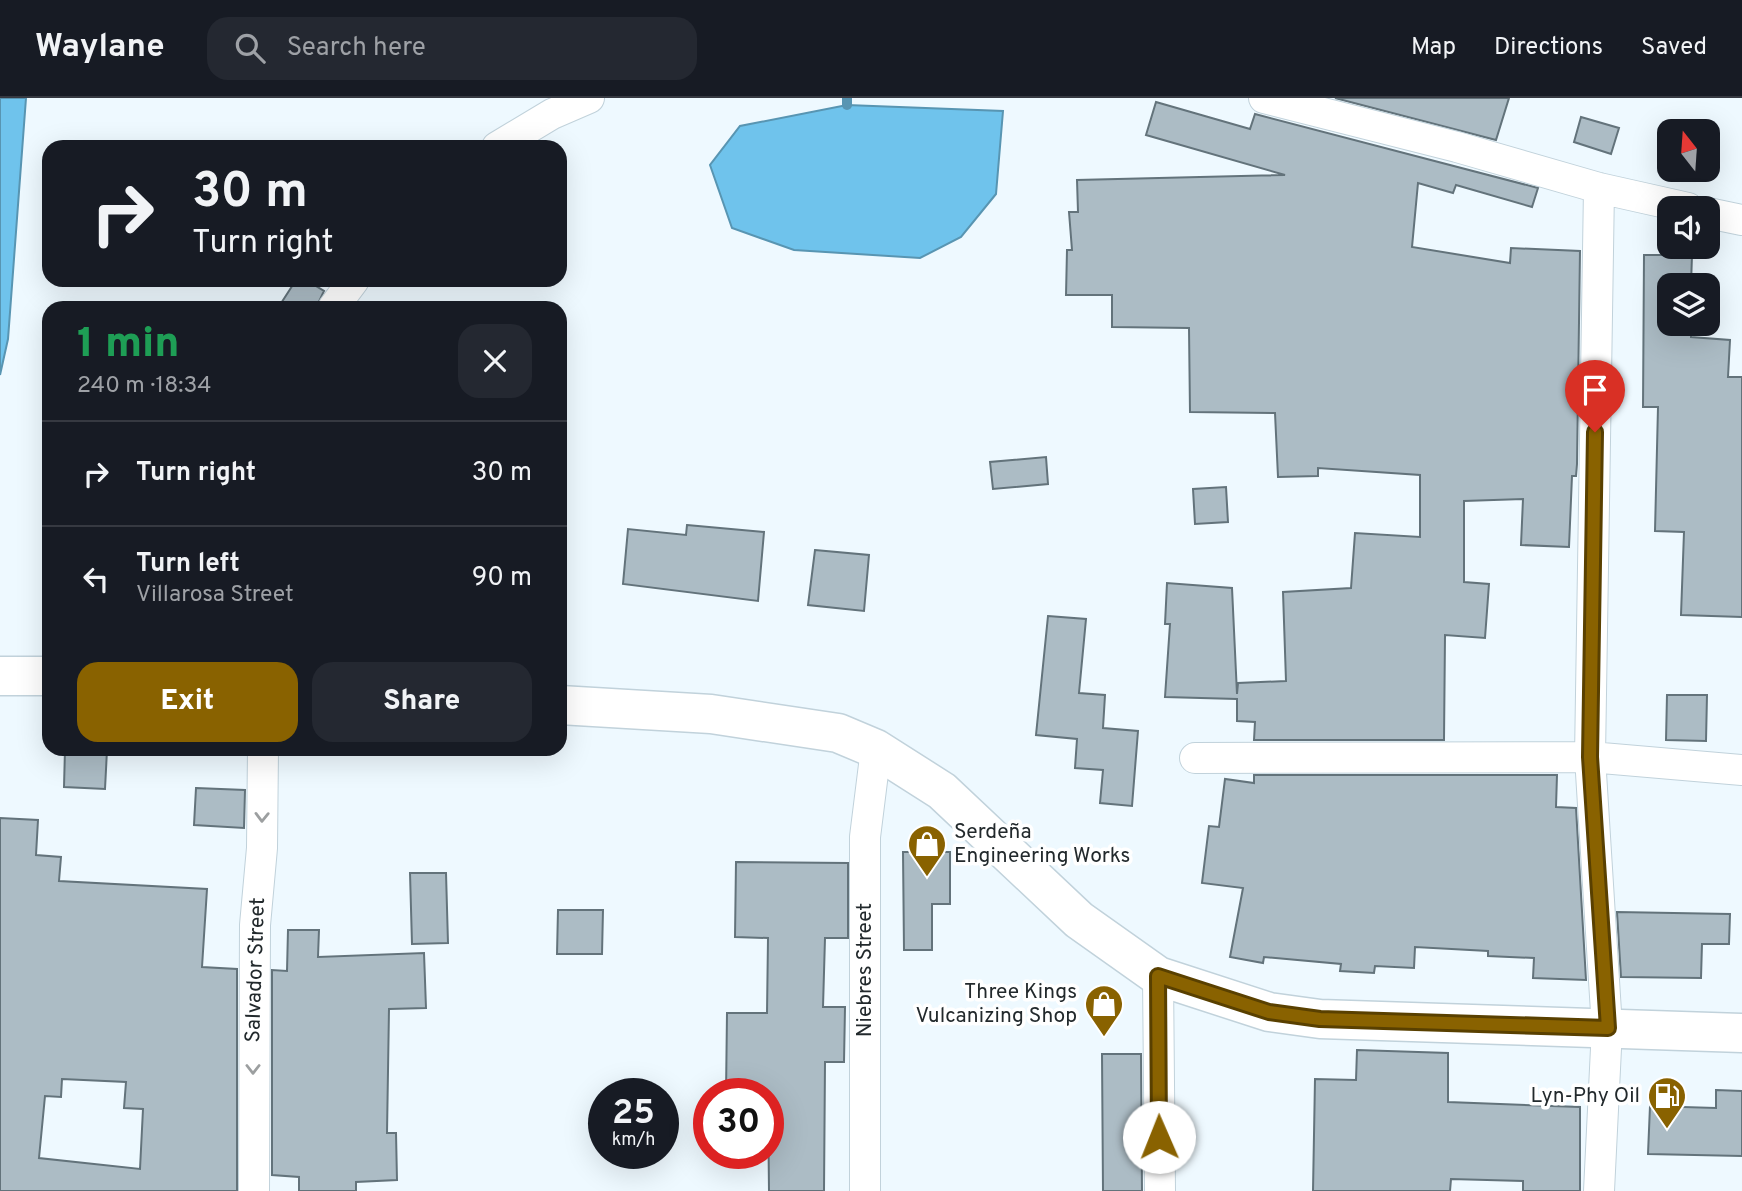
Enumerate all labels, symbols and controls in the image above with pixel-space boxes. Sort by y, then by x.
search box [207,17,697,80]
text: Waylane [35,27,165,69]
icon: search [231,29,269,67]
text: Search here [287,32,426,65]
text: Map [1411,33,1456,63]
text: Directions [1494,33,1603,63]
text: Saved [1641,33,1707,63]
north arrow [1657,119,1720,182]
map controls [1657,119,1720,336]
text: 30 m [192,163,308,225]
icon: right [77,168,168,259]
button: sound [1657,196,1720,259]
text: Turn right [192,224,334,264]
button: layers [1657,273,1720,336]
text: 1 min [77,319,180,372]
button: close [458,324,532,398]
pin [1565,360,1625,432]
icon: arrive [1576,371,1614,409]
text: 240 m · 18:34 [77,372,212,401]
icon: right [77,455,115,493]
text: Turn right [136,457,256,490]
text: 30 m [472,457,532,490]
text: Turn left [136,548,240,581]
icon: left [77,560,115,598]
text: 90 m [472,562,532,595]
text: Villarosa Street [136,581,294,610]
button: Exit [77,662,298,742]
button: Share [312,662,532,742]
one-way arrow [254,812,270,823]
place label: Serdeña Engineering Works [954,819,1130,870]
shop icon: Serdeña Engineering Works [906,823,948,878]
street label: Salvador Street [240,897,272,1043]
street label: Niebres Street [852,903,879,1037]
place label: Three Kings Vulcanizing Shop [916,979,1077,1030]
shop icon: Three Kings Vulcanizing Shop [1083,983,1125,1038]
one-way arrow [245,1064,261,1075]
fuel station icon: Lyn-Phy Oil [1646,1075,1688,1130]
speed limit sign: 30 [693,1078,784,1169]
place label: Lyn-Phy Oil [1531,1083,1640,1110]
text: 25 [612,1092,655,1136]
position arrow [1122,1100,1196,1174]
text: km/h [612,1129,655,1152]

